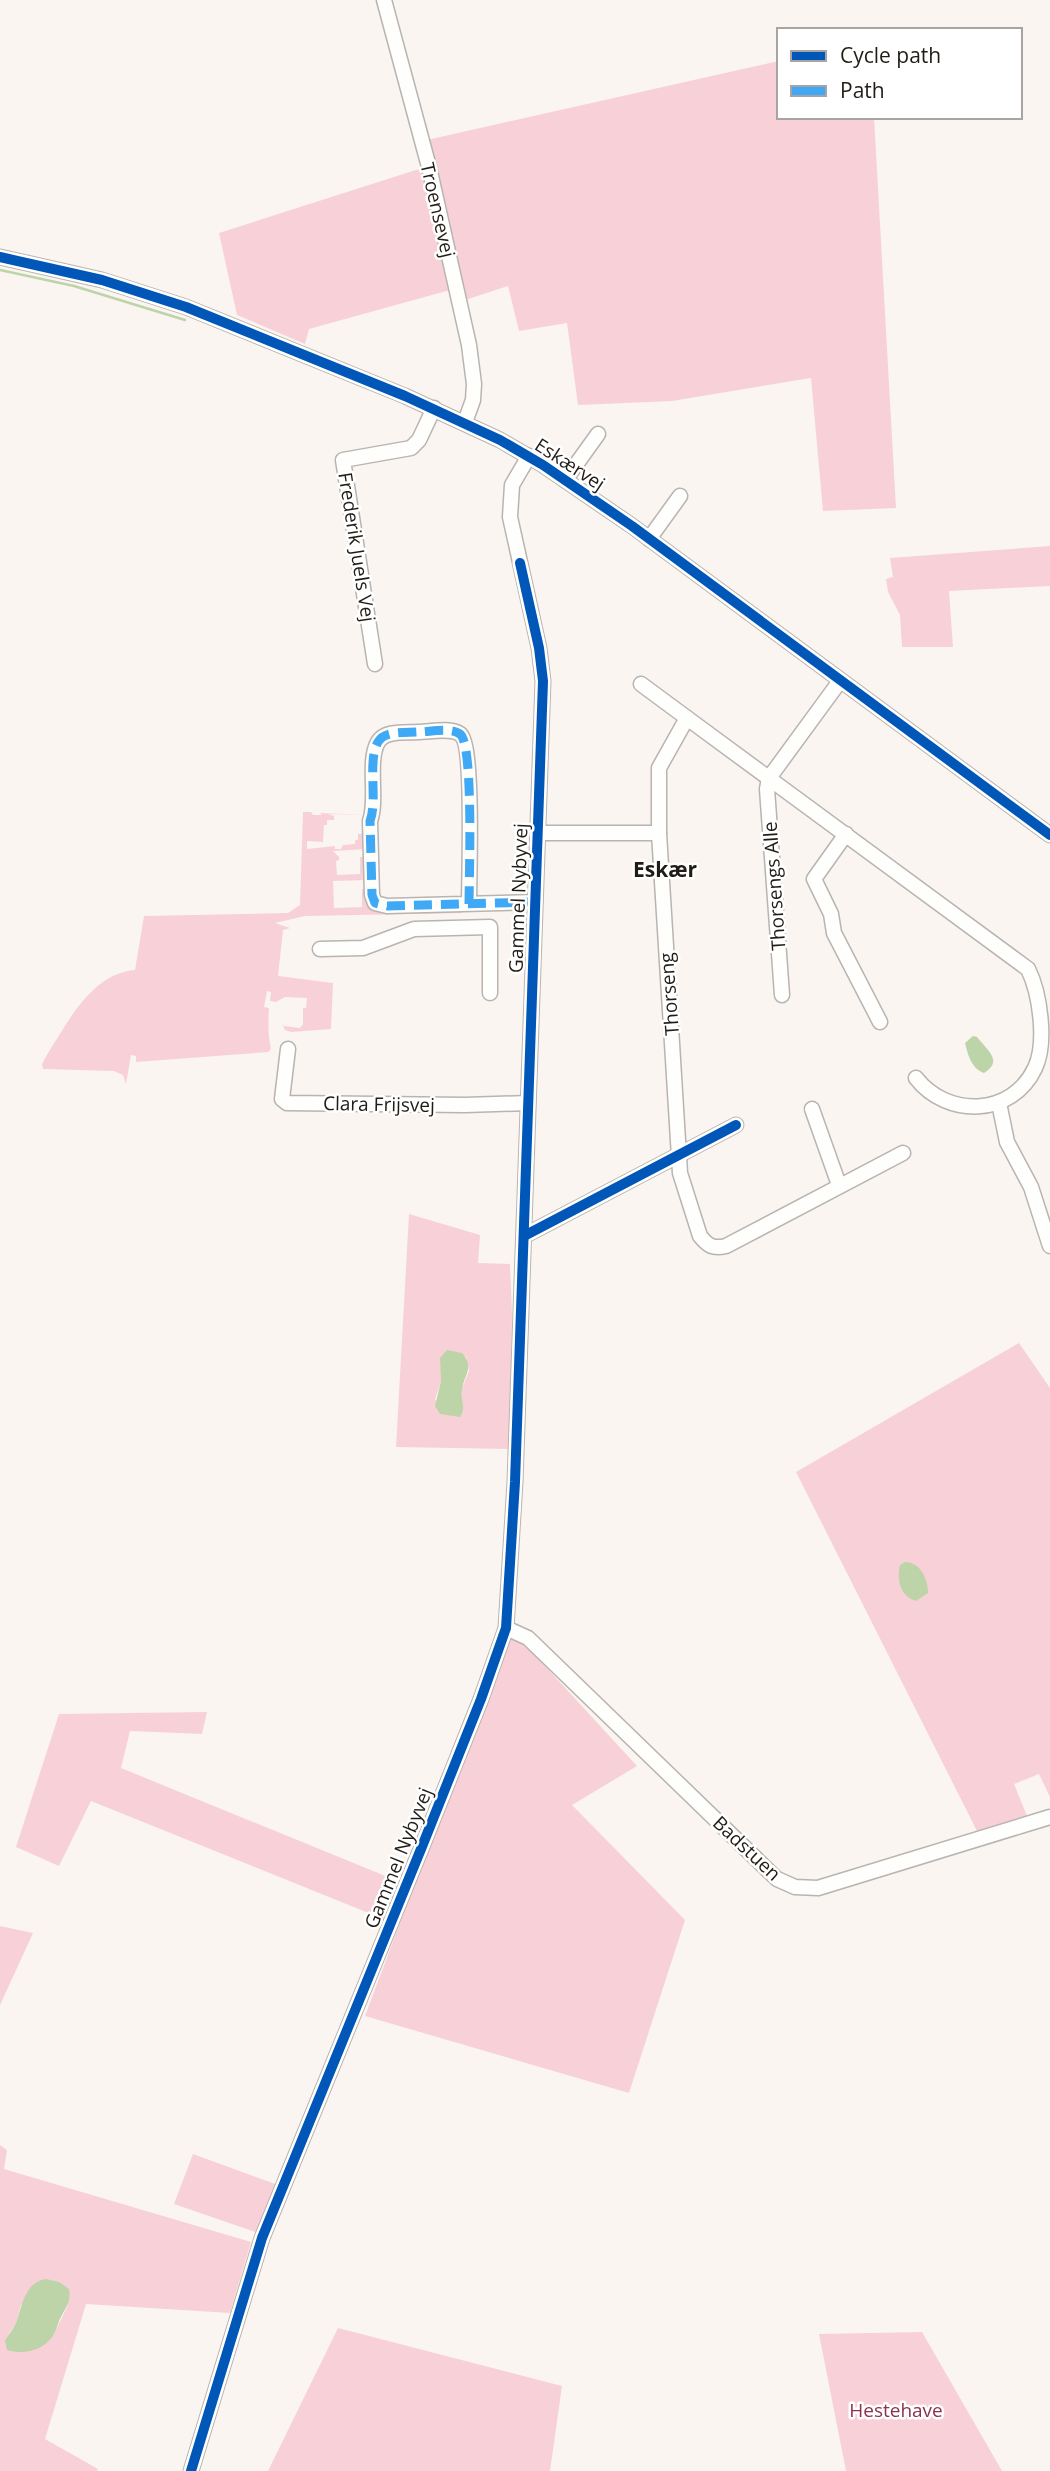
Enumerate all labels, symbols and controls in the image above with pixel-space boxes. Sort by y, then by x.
legend [777,28,1022,119]
text: Cycle path [840,41,941,69]
text: Path [840,76,885,104]
street label: Troensevej [414,160,462,260]
street label: Eskærvej [530,432,610,496]
street label: Frederik Juels Vej [332,470,382,624]
street label: Thorsengs Alle [757,821,791,951]
street label: Gammel Nybyvej [502,823,534,973]
district label: Eskær [633,855,697,883]
street label: Thorseng [653,952,685,1036]
street label: Clara Frijsvej [323,1090,435,1118]
street label: Gammel Nybyvej [358,1784,438,1932]
street label: Badstuen [707,1810,787,1886]
park label: Hestehave [849,2397,943,2423]

